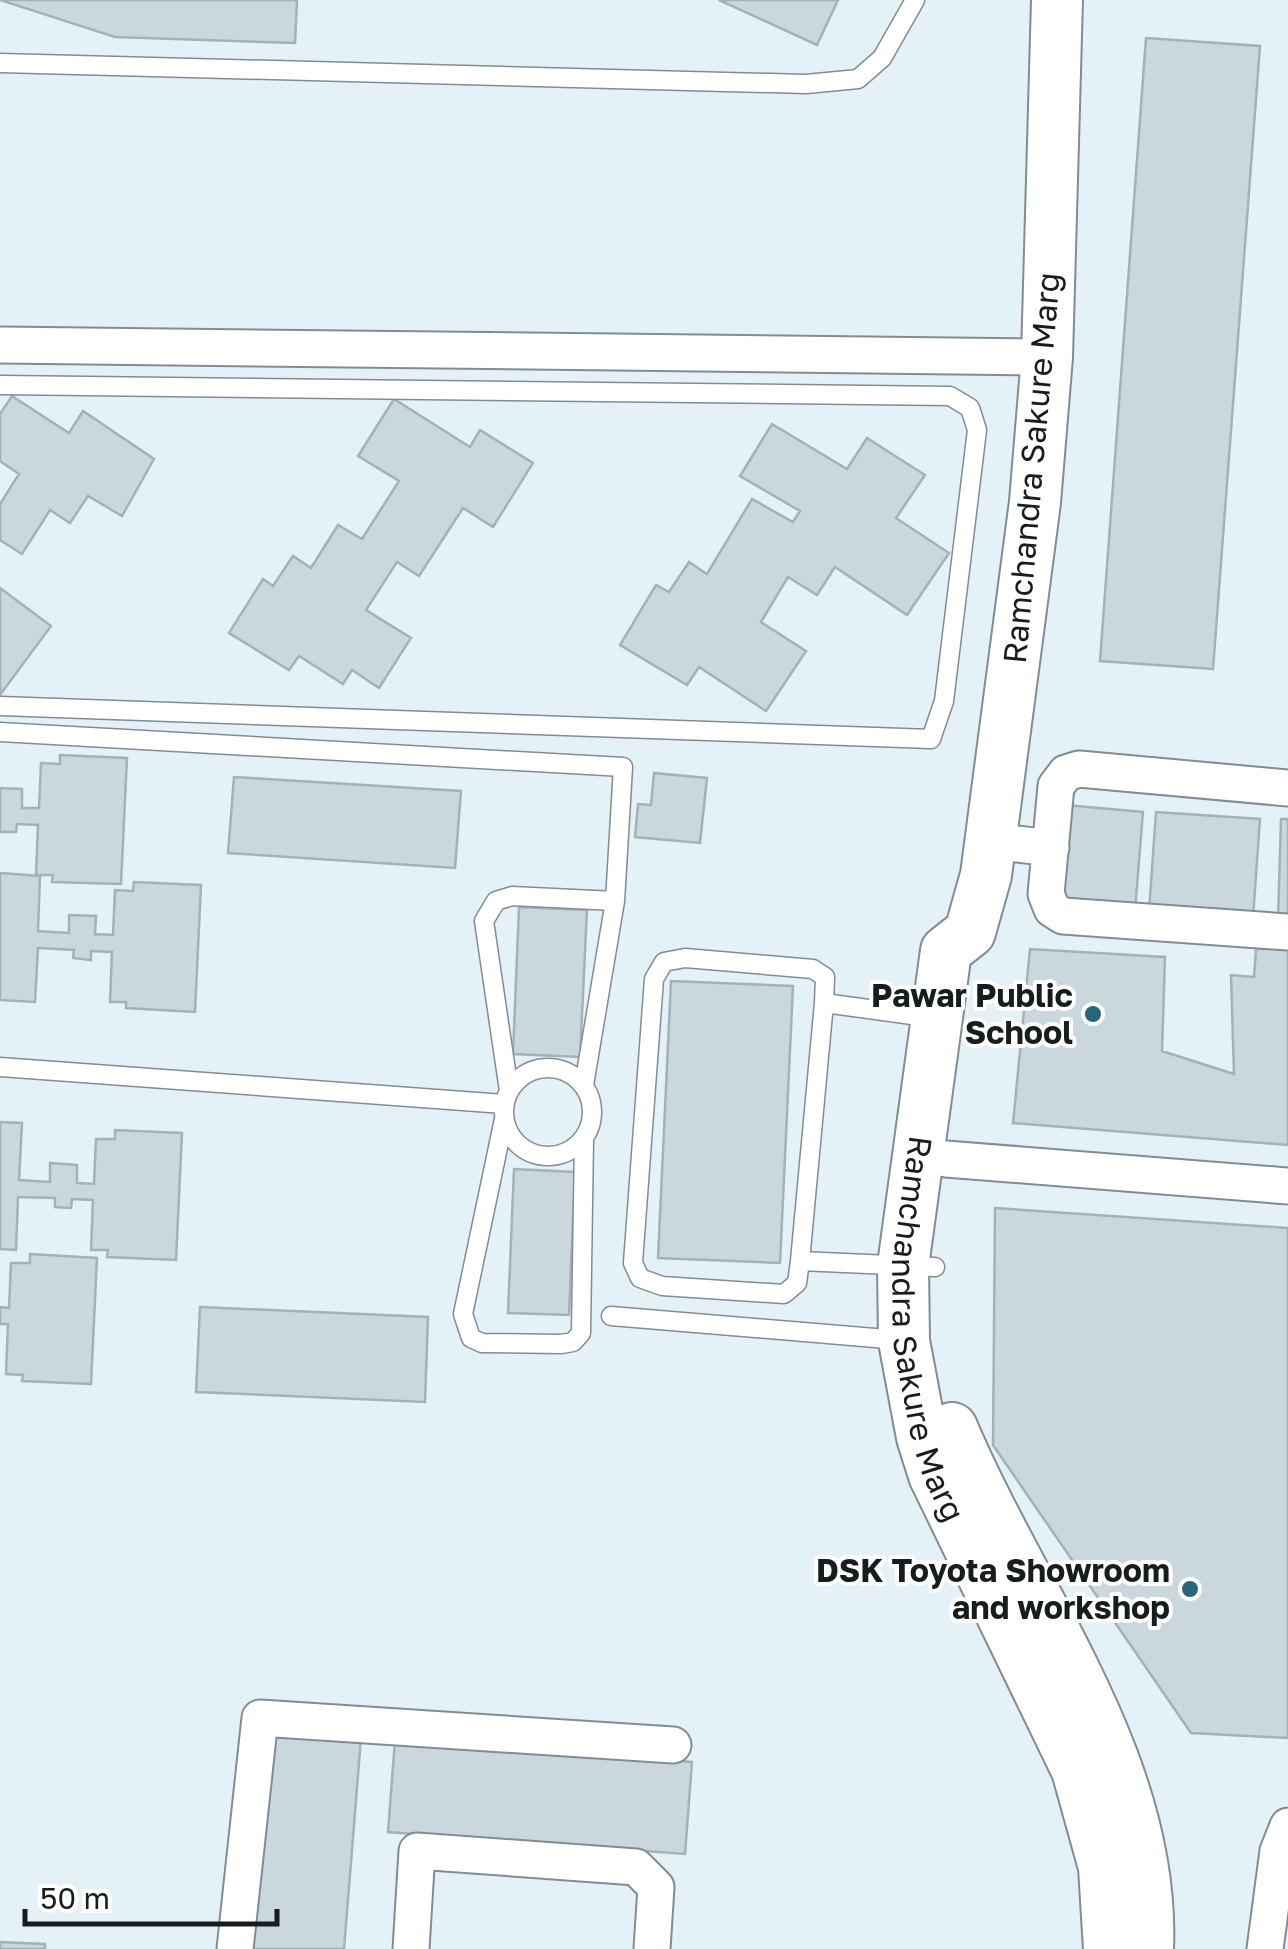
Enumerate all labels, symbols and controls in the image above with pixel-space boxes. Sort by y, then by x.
street label: Ramchandra Sakure Marg [995,271,1067,665]
place label: Pawar Public School [871,976,1073,1051]
marker: Pawar Public School [1082,1003,1104,1025]
street label: Ramchandra Sakure Marg [885,1134,974,1527]
place label: DSK Toyota Showroom and workshop [816,1551,1170,1626]
marker: DSK Toyota Showroom and workshop [1179,1578,1201,1600]
scale bar [25,1864,278,1926]
text: 50 m [40,1880,110,1916]

